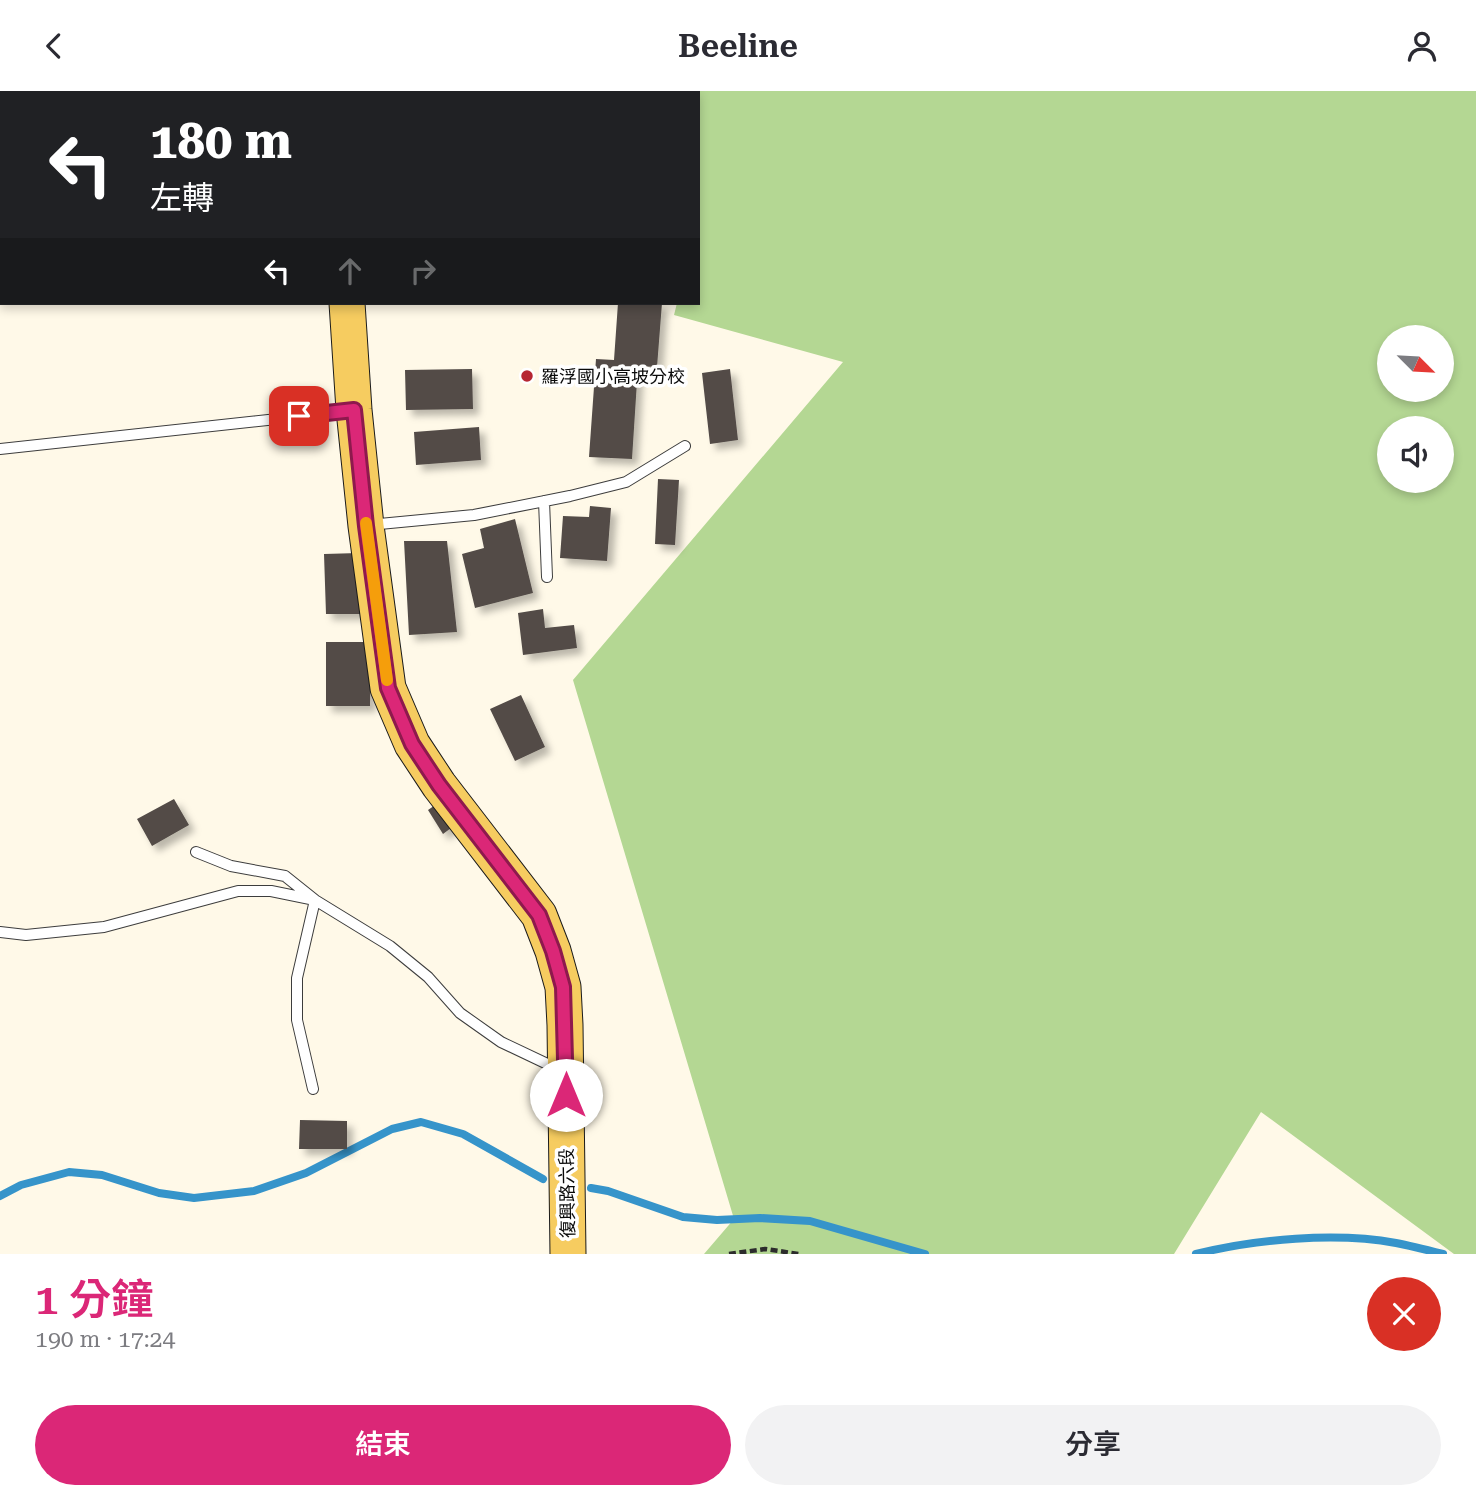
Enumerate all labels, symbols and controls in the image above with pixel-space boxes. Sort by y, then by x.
icon: back [35,27,73,65]
text: Beeline [678,27,798,65]
icon: person [1403,27,1441,65]
text: 180 m [150,113,292,170]
icon: left [35,119,126,210]
text: 左轉 [150,179,214,217]
icon: left [258,252,296,290]
icon: ahead [331,252,369,290]
icon: right [404,252,442,290]
north arrow [1377,325,1454,403]
map controls [1377,325,1454,493]
place label: 羅浮國小高坡分校 [541,366,685,387]
marker: 羅浮國小高坡分校 [519,368,535,384]
pin [269,386,329,446]
icon: arrive [280,397,318,435]
button: sound [1377,416,1454,493]
position arrow [529,1058,603,1132]
street label: 復興路六段 [556,1148,578,1238]
text: 1 分鐘 [35,1275,153,1324]
button: close [1367,1277,1441,1351]
text: 190 m · 17:24 [35,1326,175,1353]
button: 結束 [35,1405,731,1485]
button: 分享 [745,1405,1441,1485]

